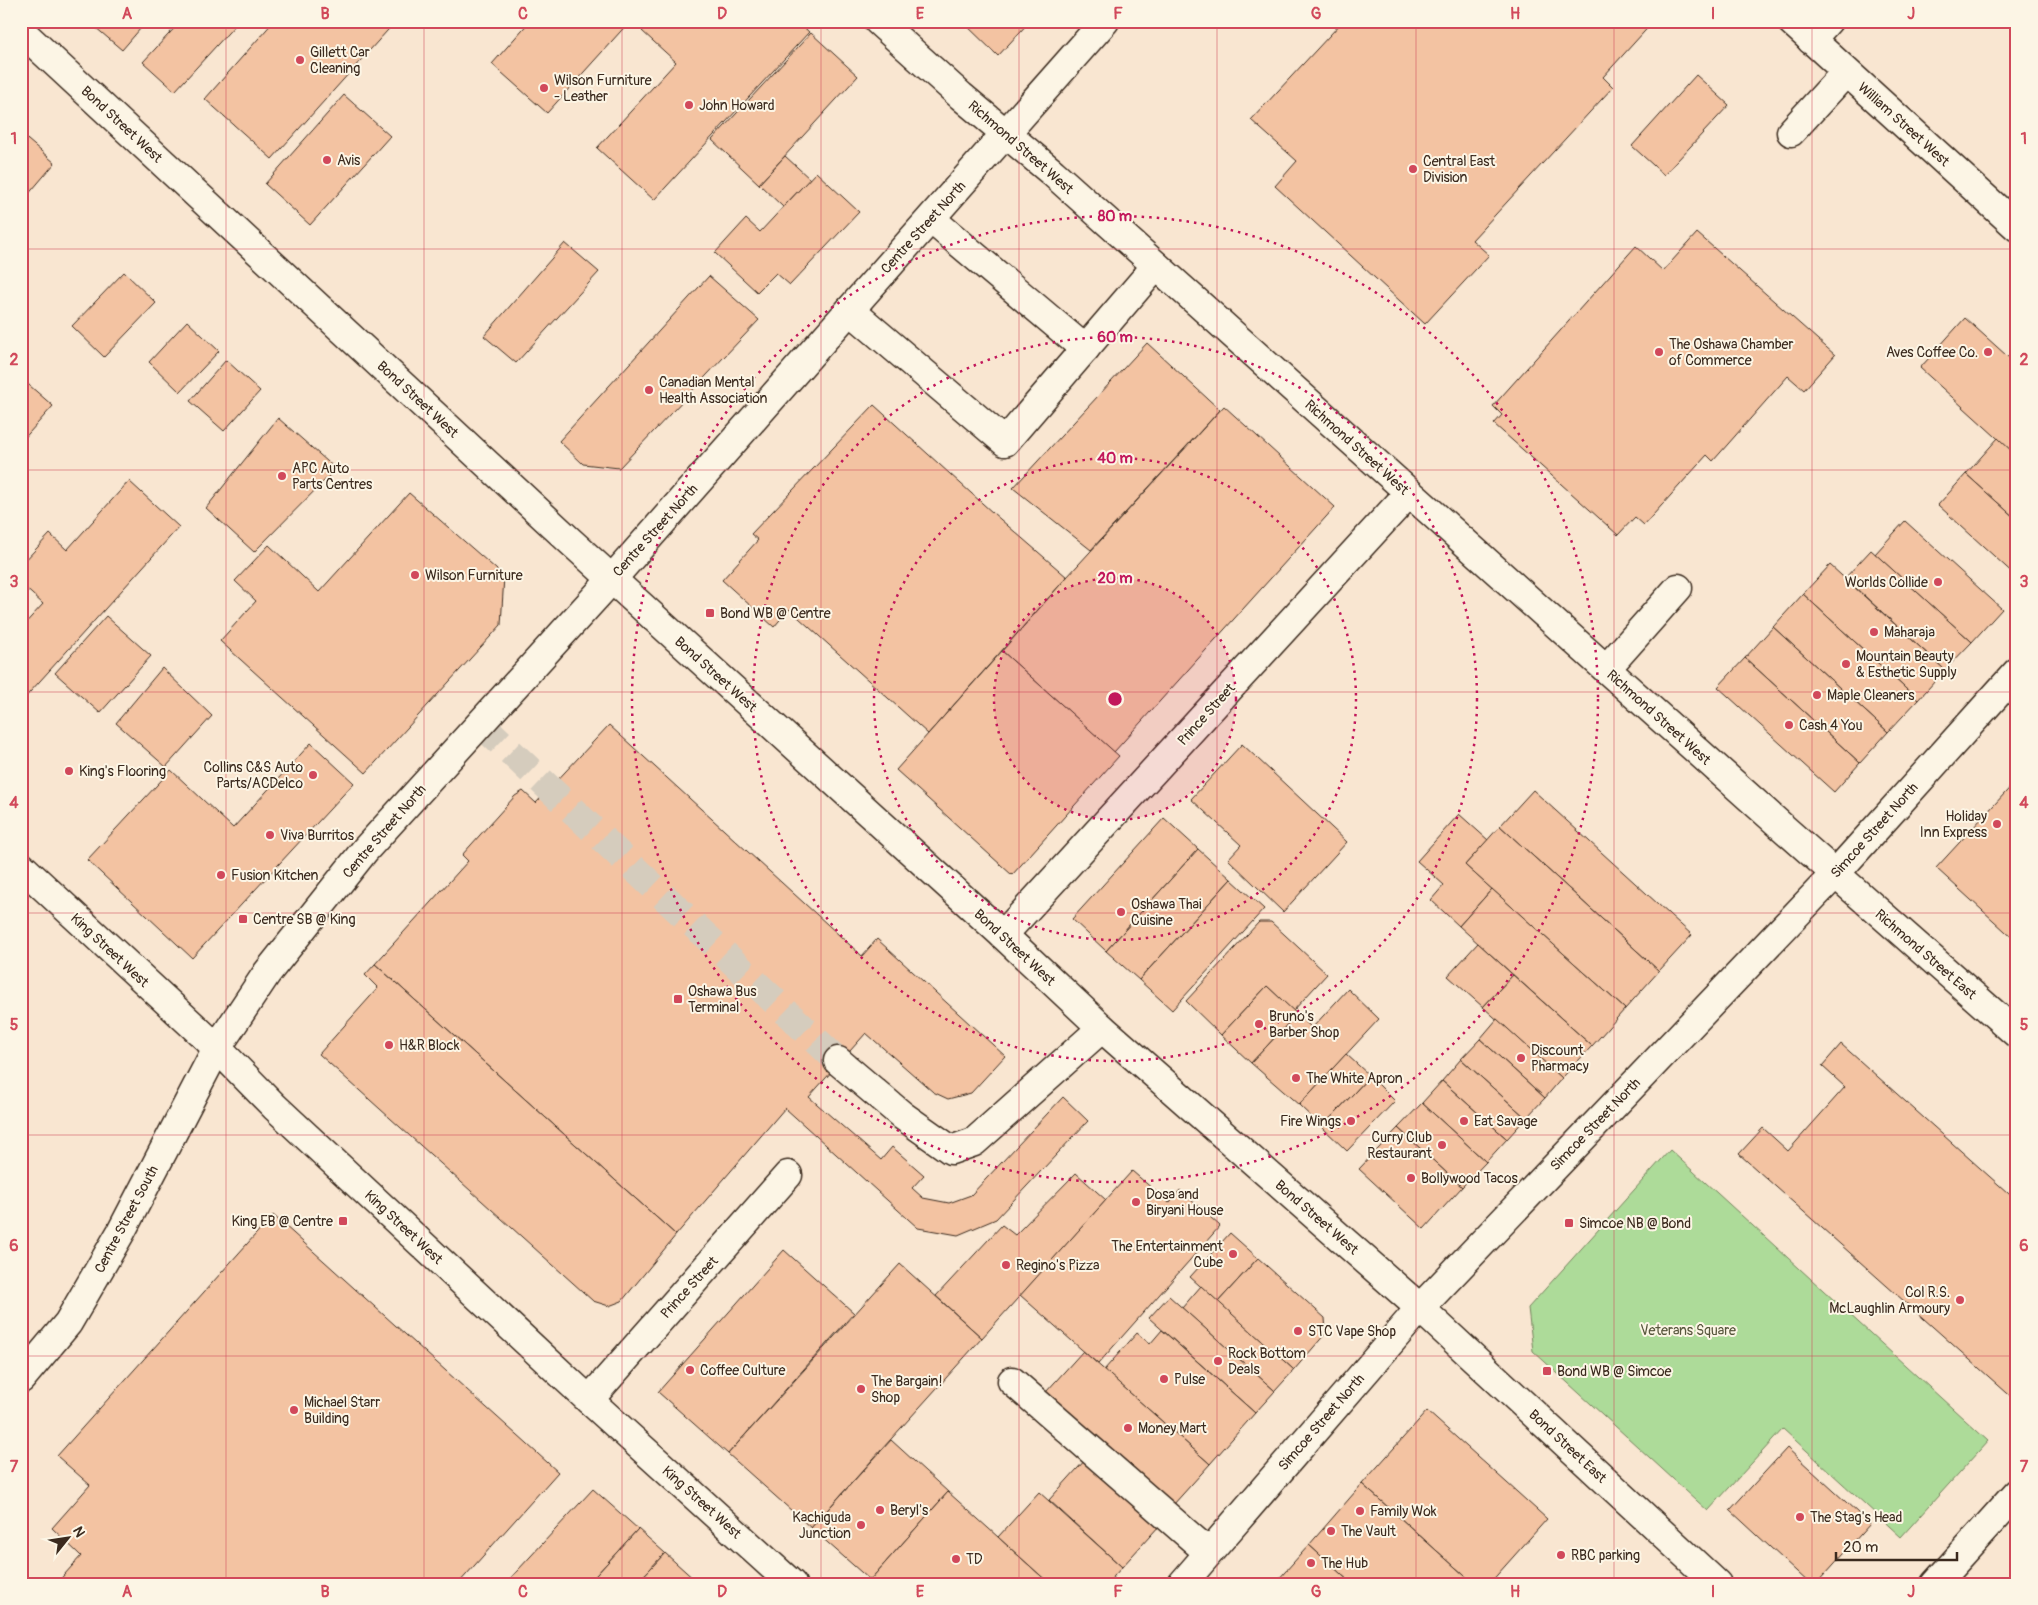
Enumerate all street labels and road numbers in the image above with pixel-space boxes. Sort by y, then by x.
street label: William Street West [1854,79,1953,170]
street label: Bond Street West [78,82,166,167]
street label: Richmond Street West [965,97,1077,198]
street label: Centre Street North [877,178,969,277]
street label: Bond Street West [374,357,462,442]
street label: Richmond Street West [1301,396,1412,499]
street label: Centre Street North [609,481,701,580]
street label: Bond Street West [671,633,761,716]
street label: Richmond Street West [1603,666,1714,769]
street label: Prince Street [1174,679,1239,749]
street label: Simcoe Street North [1827,779,1922,882]
street label: Centre Street North [339,781,430,882]
street label: Bond Street West [971,905,1059,990]
street label: Richmond Street East [1872,906,1980,1003]
street label: King Street West [67,910,152,991]
street label: Simcoe Street North [1547,1074,1644,1174]
street label: Centre Street South [91,1163,162,1276]
street label: Bond Street West [1272,1177,1362,1258]
street label: King Street West [361,1187,446,1268]
street label: Prince Street [657,1252,722,1322]
street label: Simcoe Street North [1275,1371,1368,1474]
street label: Bond Street East [1525,1406,1610,1487]
street label: King Street West [659,1462,745,1543]

